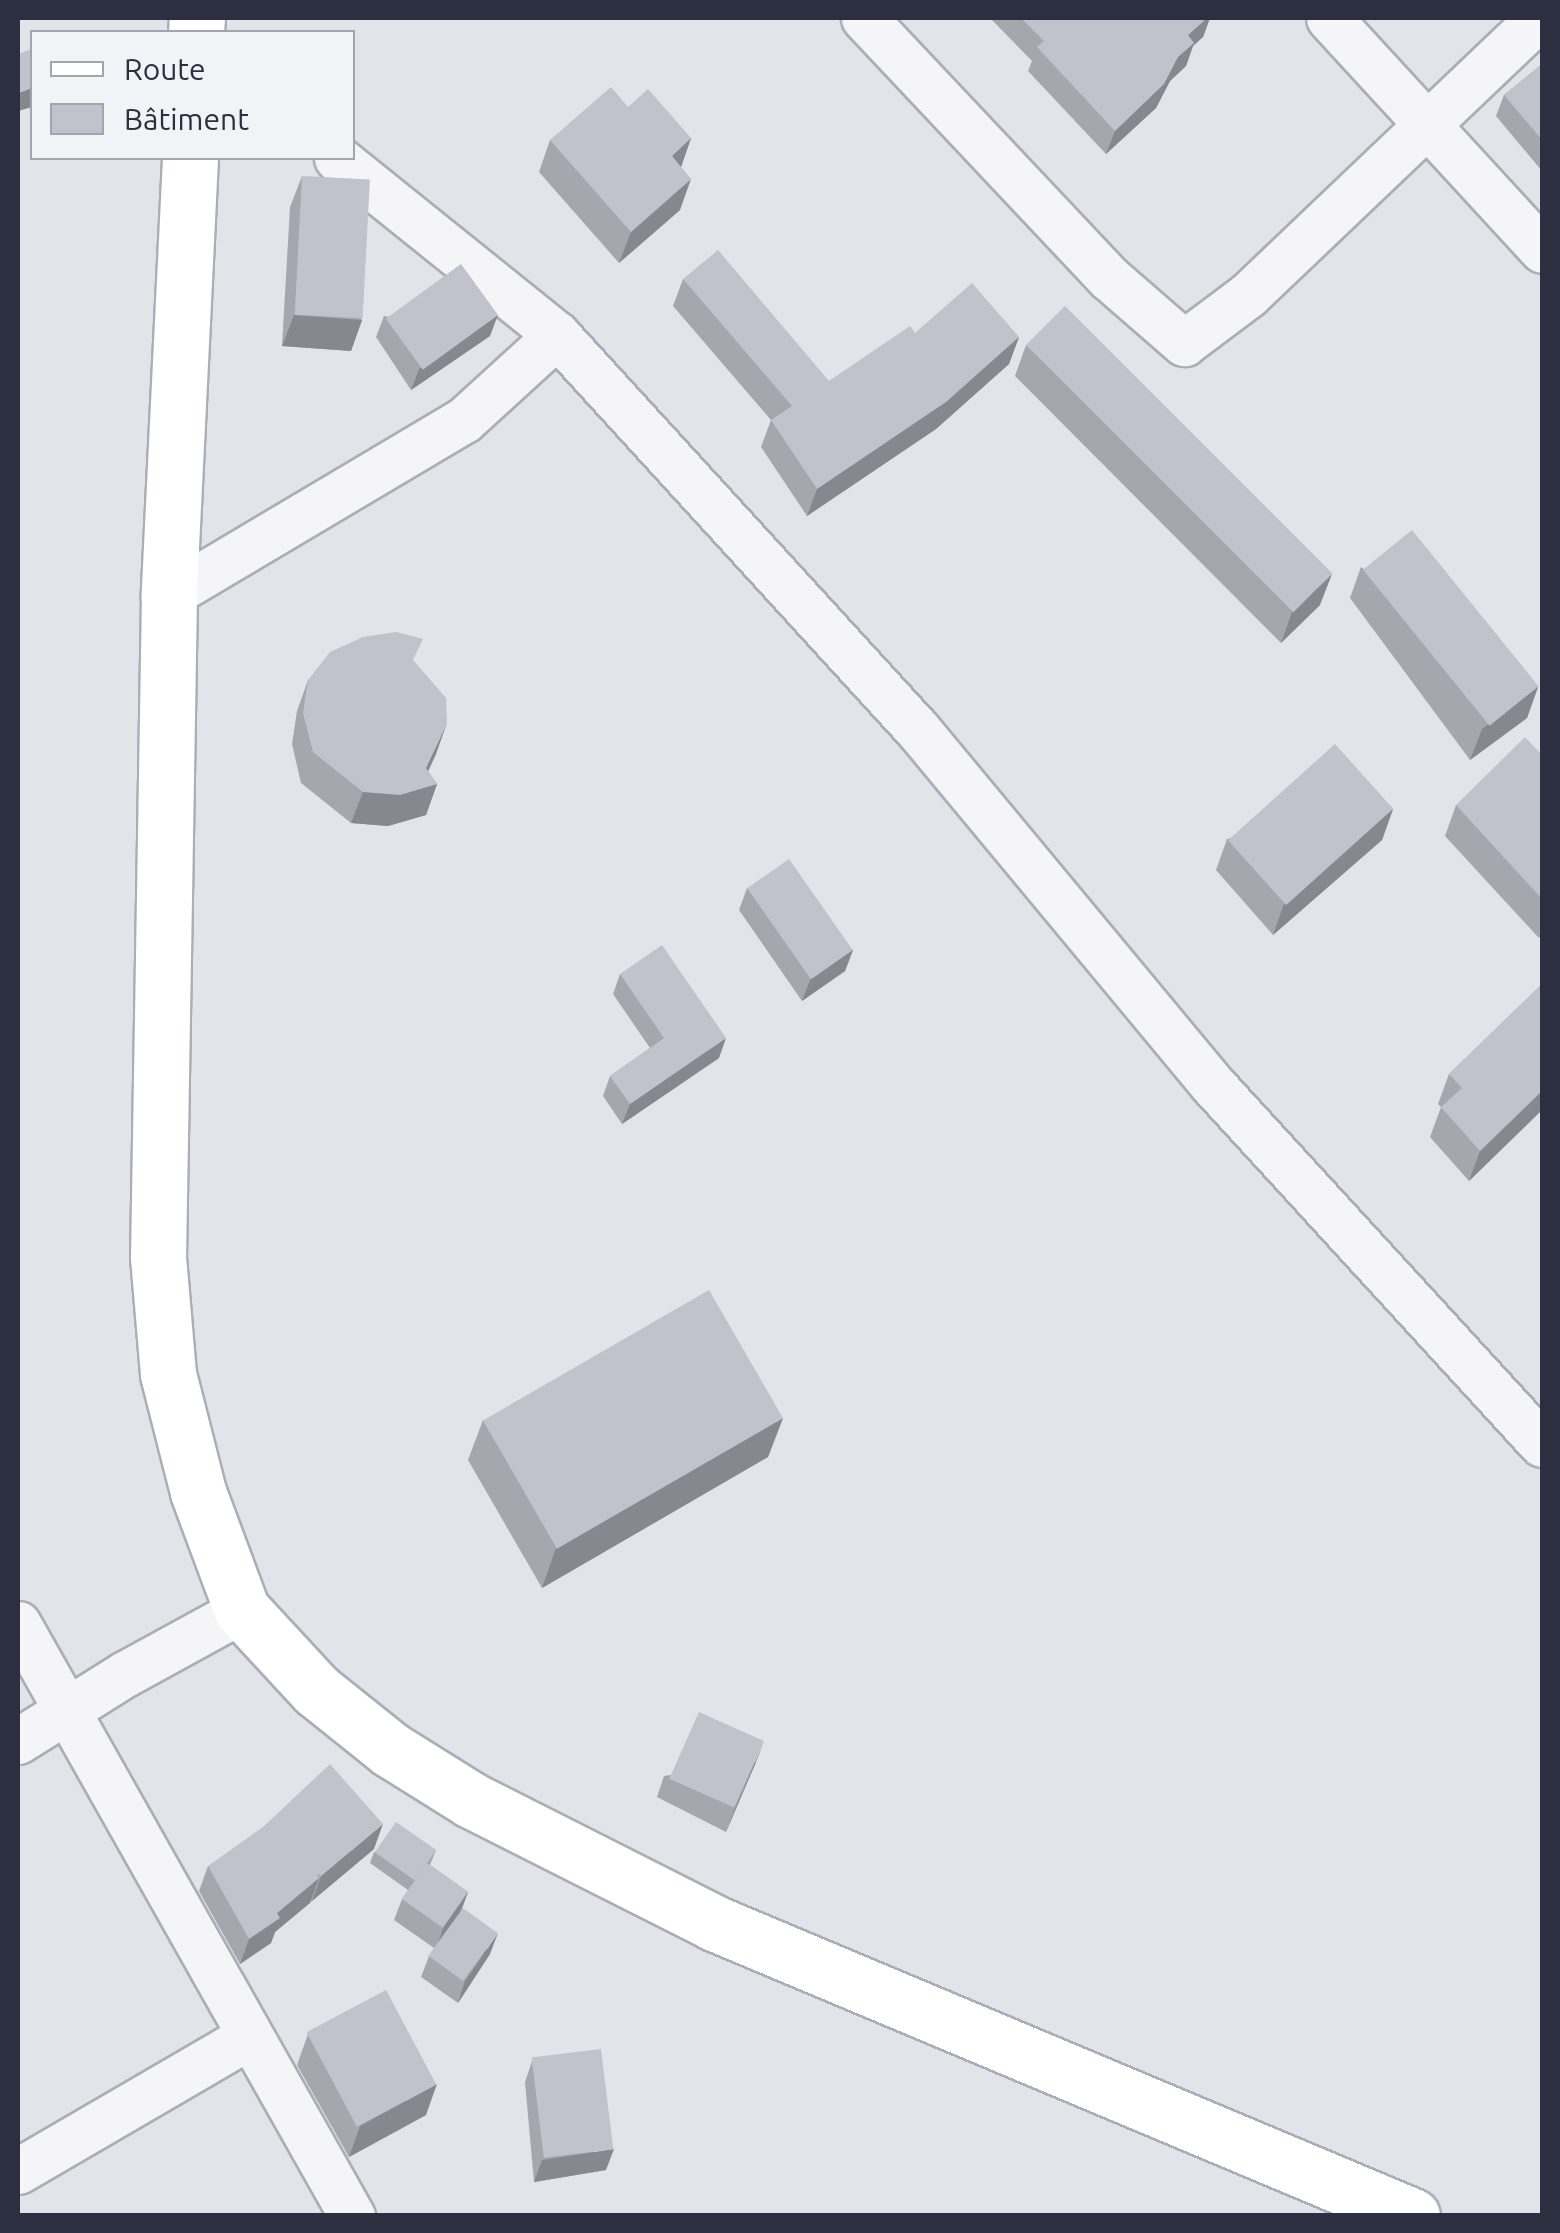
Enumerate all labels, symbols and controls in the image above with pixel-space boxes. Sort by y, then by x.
legend [30,30,355,160]
text: Route [124,52,206,86]
text: Bâtiment [124,102,249,136]

